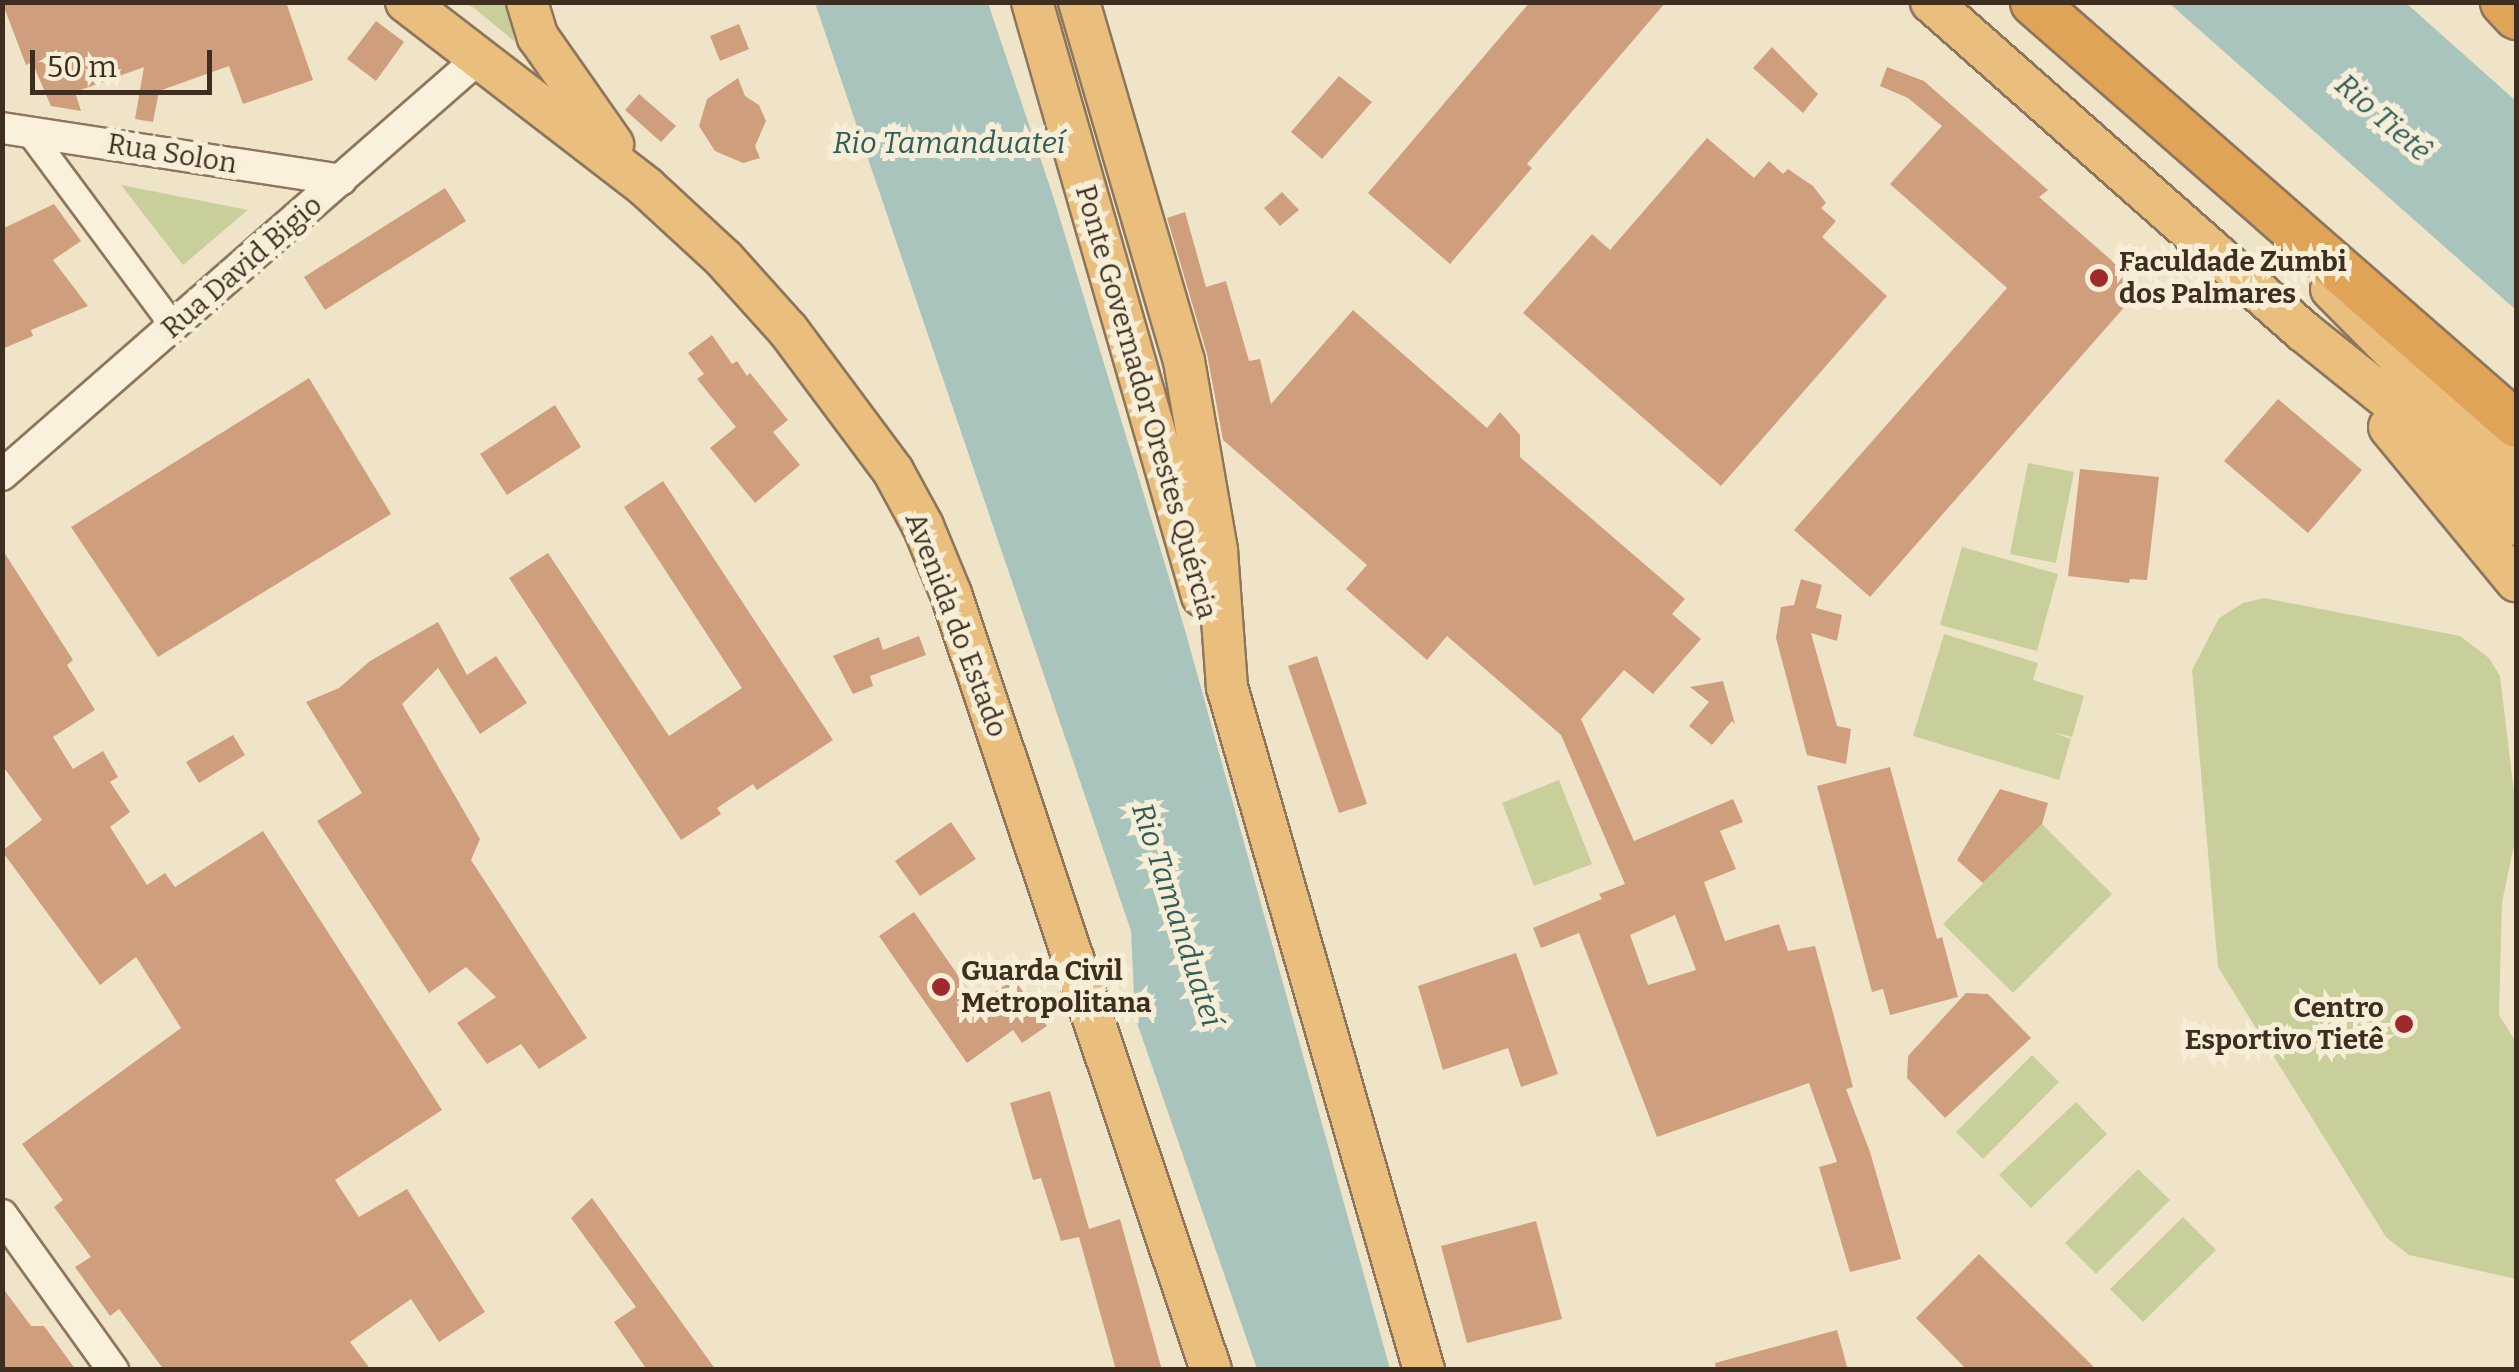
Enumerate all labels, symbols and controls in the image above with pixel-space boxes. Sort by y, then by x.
scale bar [35,30,218,92]
text: 50 m [47,49,117,85]
water label: Rio Tietê [2328,67,2438,169]
water label: Rio Tamanduateí [833,125,1065,161]
street label: Rua Solon [105,127,239,181]
street label: Ponte Governador Orestes Quércia [1068,181,1224,623]
street label: Rua David Bigio [155,188,329,346]
place label: Faculdade Zumbi dos Palmares [2119,245,2347,311]
marker: Faculdade Zumbi dos Palmares [2088,267,2110,289]
street label: Avenida do Estado [898,508,1014,742]
water label: Rio Tamanduateí [1124,799,1230,1031]
place label: Guarda Civil Metropolitana [961,954,1151,1020]
marker: Guarda Civil Metropolitana [930,976,952,998]
place label: Centro Esportivo Tietê [2185,991,2384,1057]
marker: Centro Esportivo Tietê [2393,1013,2415,1035]

